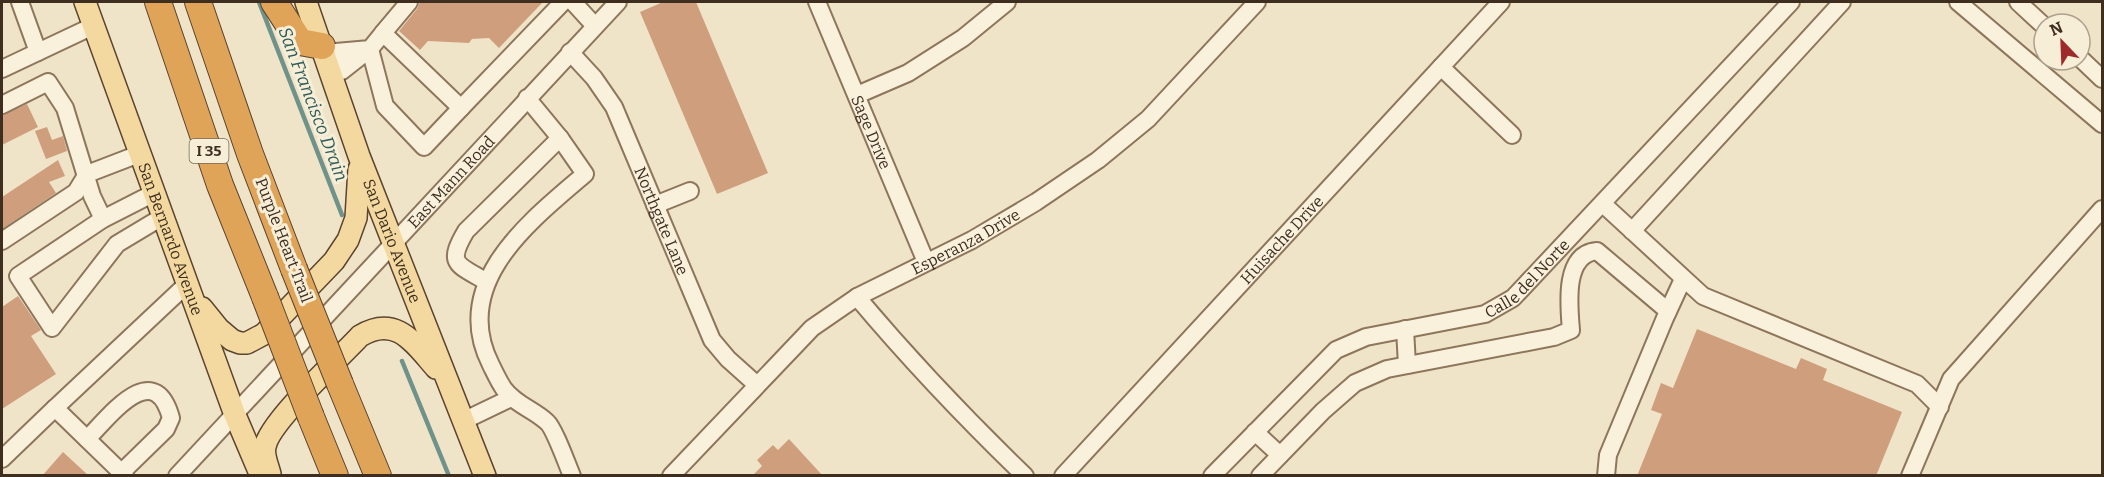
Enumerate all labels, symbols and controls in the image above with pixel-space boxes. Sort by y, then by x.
north arrow [2032,12,2092,72]
text: N [2047,17,2066,40]
water label: San Francisco Drain [273,24,353,184]
street label: Sage Drive [848,92,895,172]
street label: East Mann Road [403,131,499,232]
road number: I 35 [190,139,228,163]
street label: San Bernardo Avenue [135,160,207,318]
street label: Northgate Lane [631,164,693,278]
street label: Purple Heart Trail [251,175,317,305]
street label: San Dario Avenue [359,176,425,306]
street label: Huisache Drive [1236,191,1327,288]
street label: Esperanza Drive [908,204,1023,278]
street label: Calle del Norte [1481,235,1573,322]

